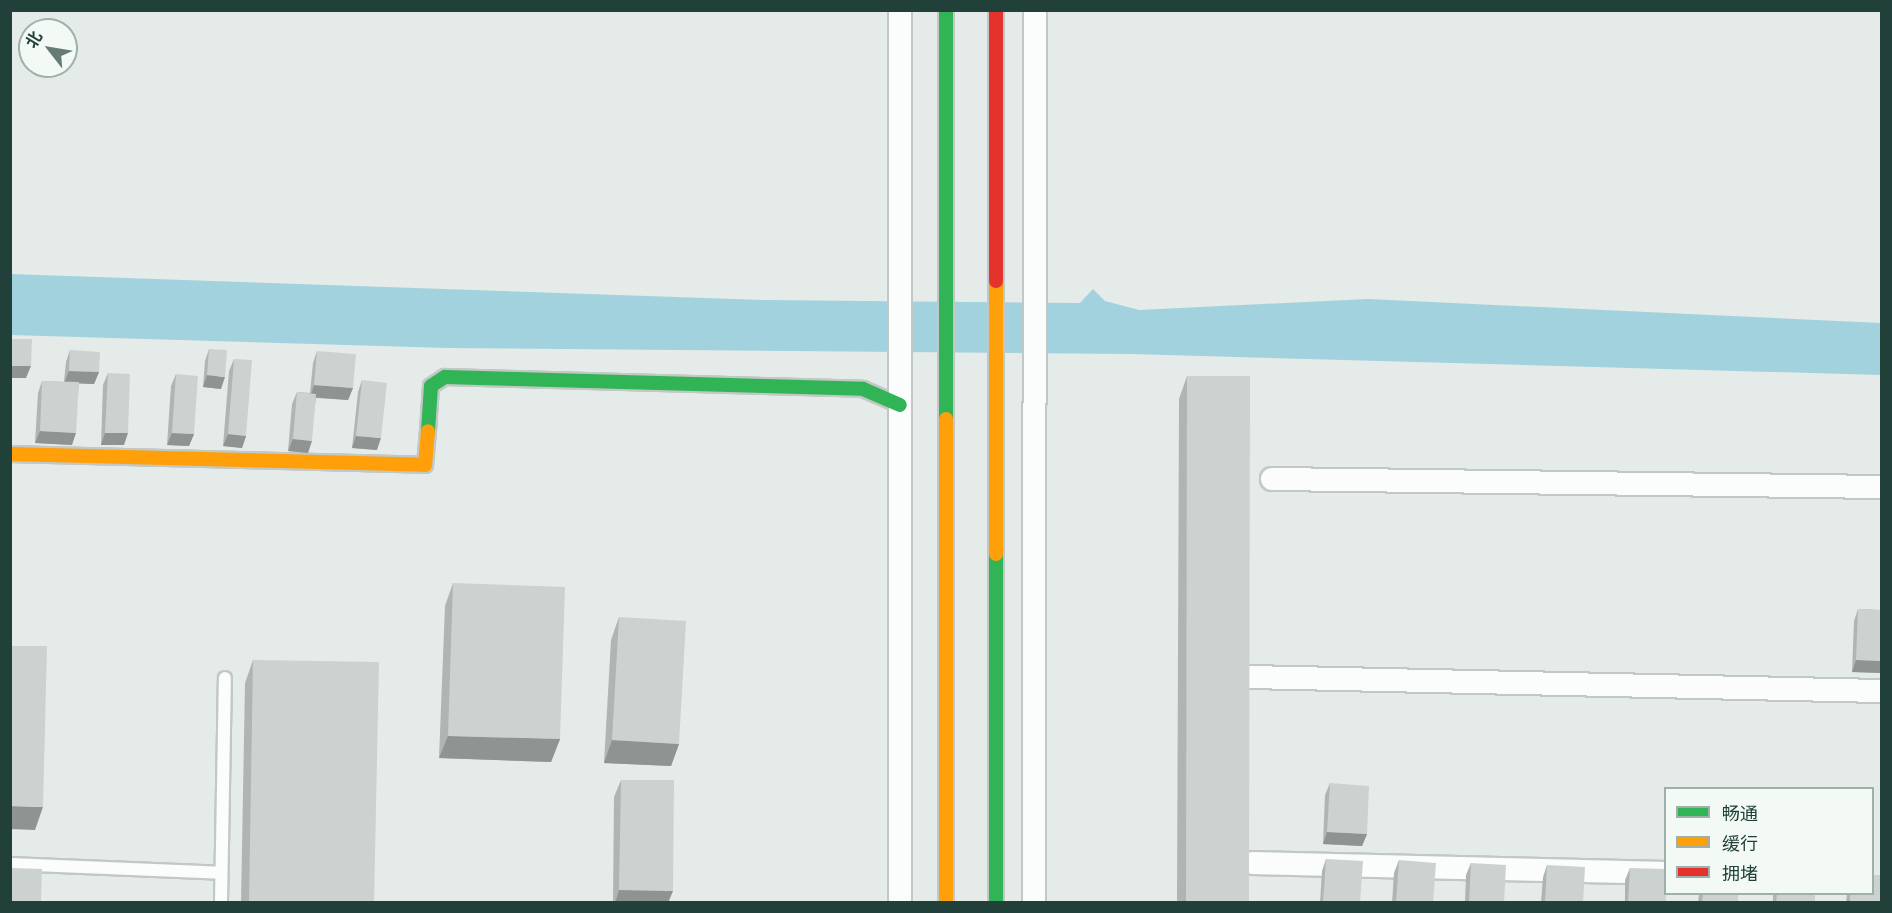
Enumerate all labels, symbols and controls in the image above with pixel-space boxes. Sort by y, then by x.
north arrow [18,18,78,78]
text: 北 [22,28,47,52]
legend [1664,787,1874,895]
text: 畅通 [1722,803,1758,825]
text: 缓行 [1722,833,1758,855]
text: 拥堵 [1722,863,1758,885]

